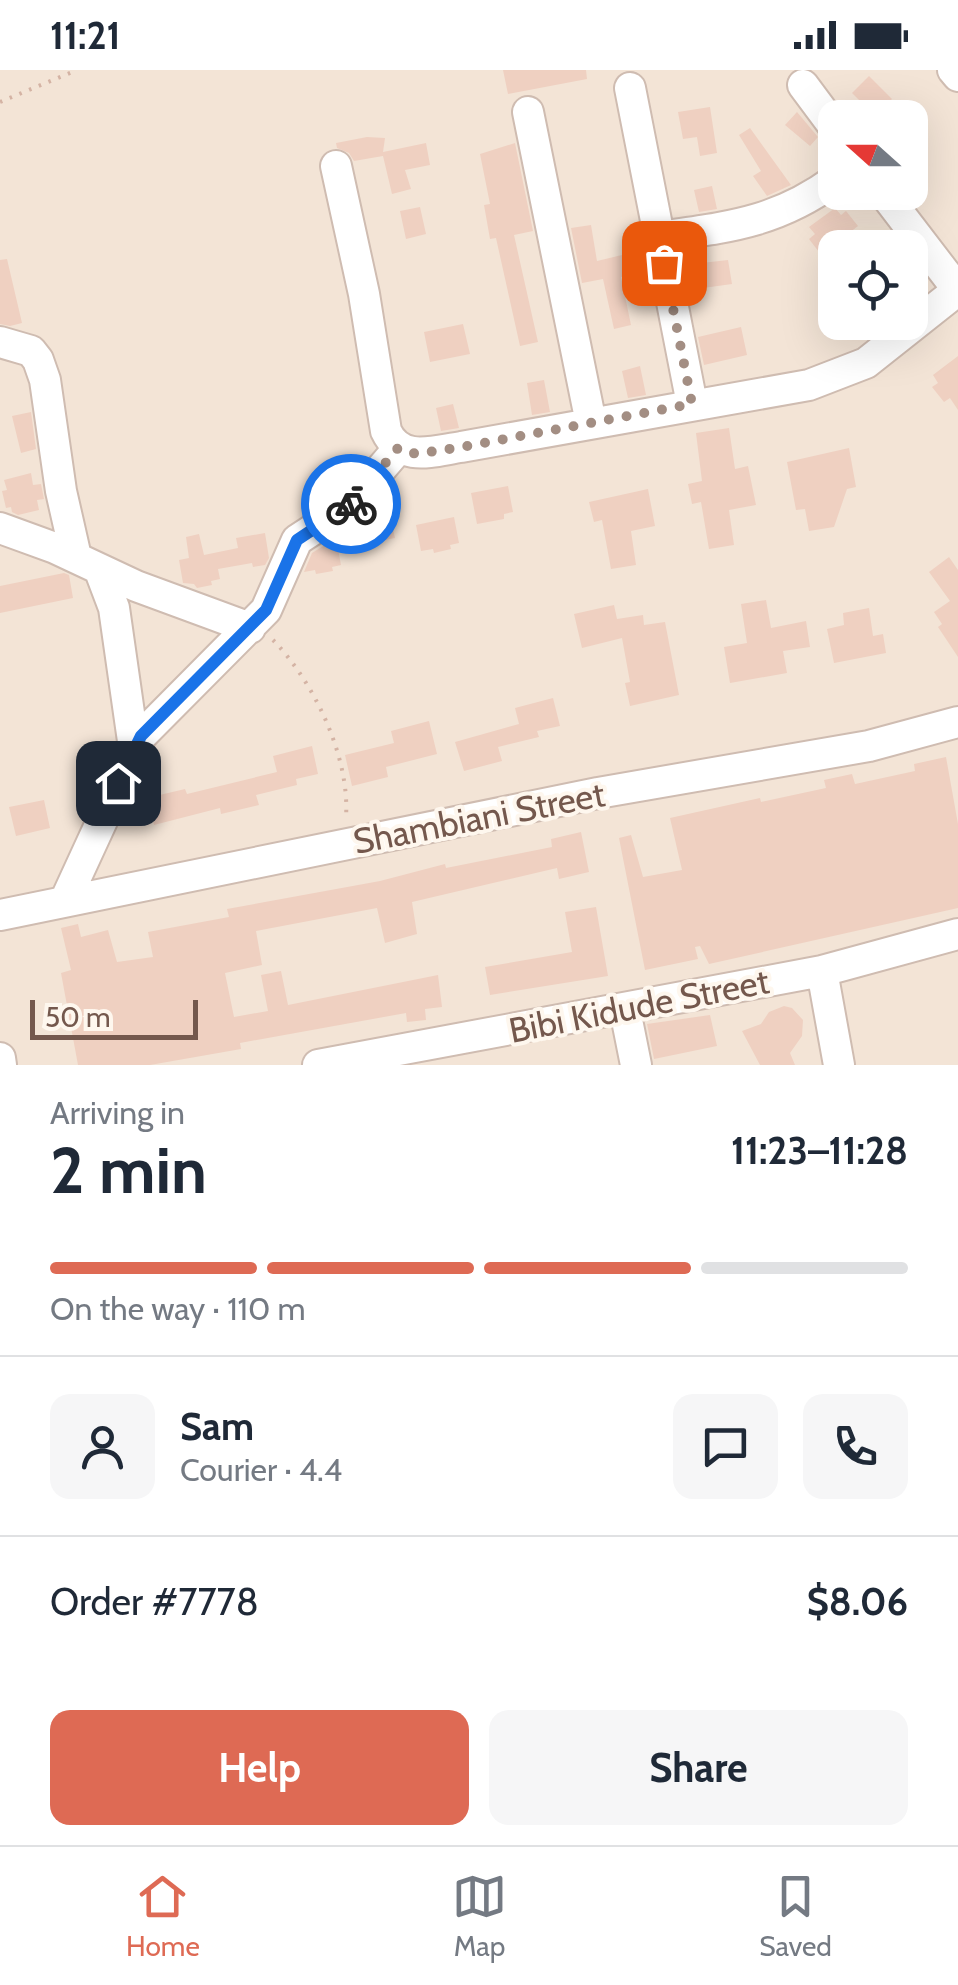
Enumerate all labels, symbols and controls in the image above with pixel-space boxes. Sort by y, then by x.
text: 11:21 [50,12,121,59]
north arrow [818,100,928,210]
map controls [818,100,928,340]
pin [622,221,707,306]
button: locate [818,230,928,340]
icon: bag [637,236,692,291]
courier [301,454,401,554]
icon: bike [324,477,379,532]
pin [76,741,161,826]
icon: home [91,756,146,811]
street label: Shambiani Street [350,772,608,863]
street label: Bibi Kidude Street [505,959,773,1052]
scale bar [30,995,198,1040]
text: 50 m [45,1000,111,1034]
text: Arriving in [50,1093,185,1132]
text: 11:23–11:28 [731,1127,908,1174]
text: 2 min [50,1130,207,1209]
text: On the way · 110 m [50,1289,306,1328]
button: person [50,1394,155,1499]
button: chat [673,1394,778,1499]
button: phone [803,1394,908,1499]
text: Sam [180,1403,254,1450]
text: Courier · 4.4 [180,1450,342,1489]
text: Order #7778 [50,1578,259,1625]
text: $8.06 [807,1578,908,1625]
button: Help [50,1710,469,1825]
button: Share [489,1710,908,1825]
tab: Home [126,1869,200,1963]
tab: Map [452,1869,507,1963]
tab: Saved [759,1869,832,1963]

